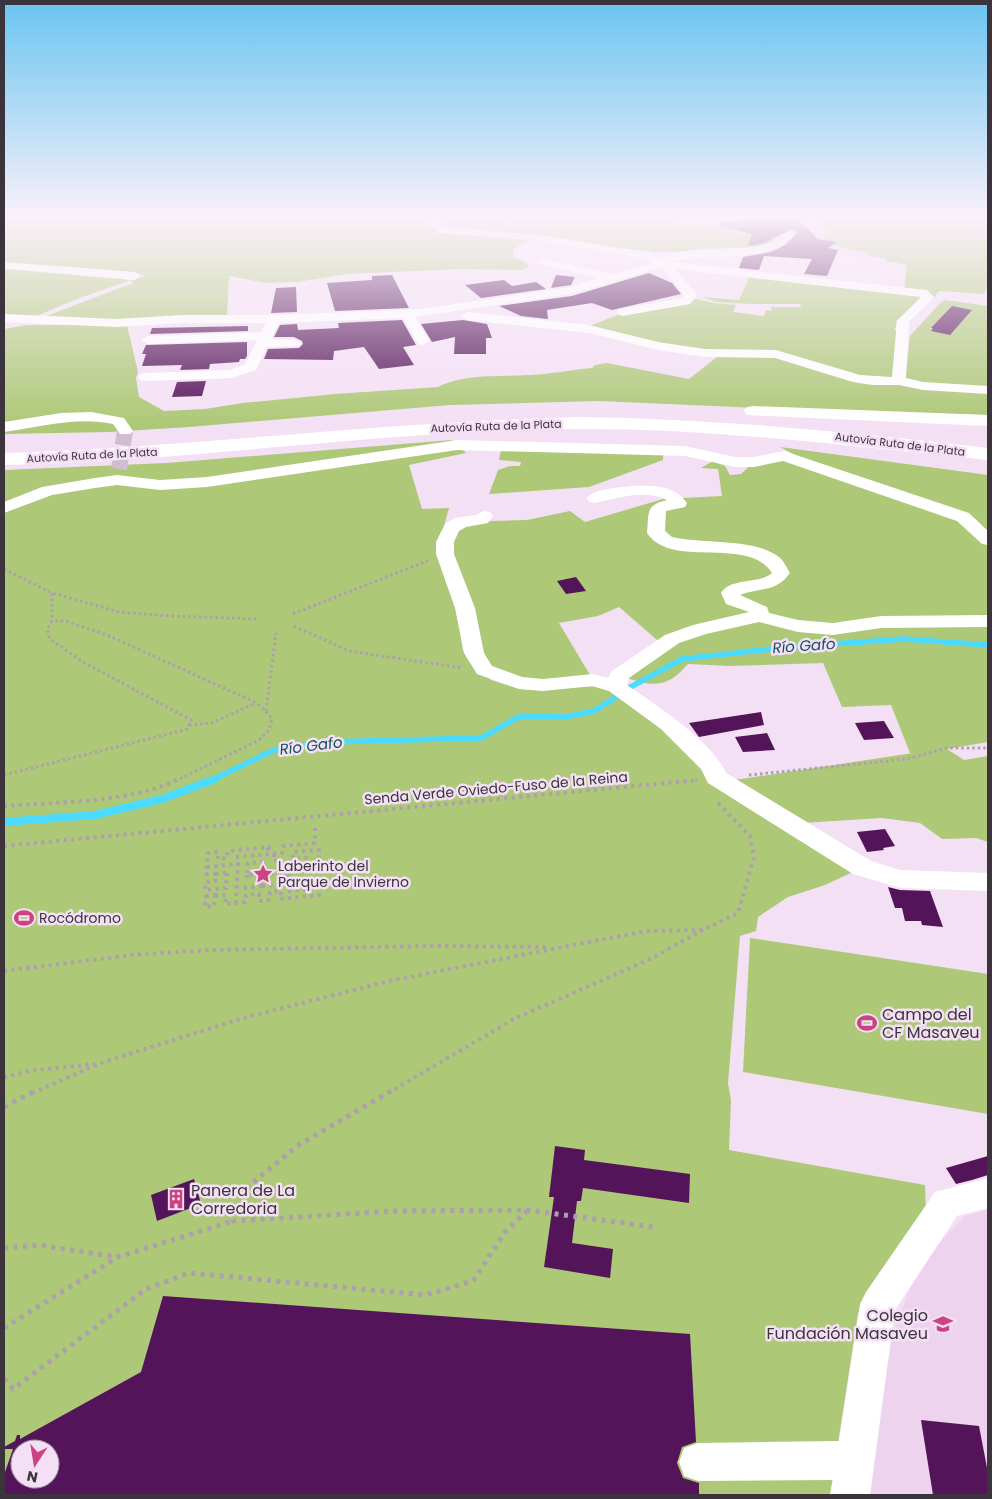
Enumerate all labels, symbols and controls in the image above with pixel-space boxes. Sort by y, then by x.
street label: Autovía Ruta de la Plata [430,416,562,436]
street label: Autovía Ruta de la Plata [834,428,966,460]
street label: Autovía Ruta de la Plata [26,444,158,466]
water label: Río Gafo [772,633,836,658]
water label: Río Gafo [278,731,344,760]
street label: Senda Verde Oviedo-Fuso de la Reina [363,767,629,809]
place label: Laberinto del Parque de Invierno [278,856,409,892]
place icon: Laberinto del Parque de Invierno [252,863,274,885]
sports icon: Rocódromo [13,907,35,929]
place label: Rocódromo [39,908,121,928]
place label: Campo del CF Masaveu [882,1003,980,1044]
sports icon: Campo del CF Masaveu [856,1012,878,1034]
place label: Panera de La Corredoria [191,1179,295,1220]
building icon: Panera de La Corredoria [165,1188,187,1210]
place label: Colegio Fundación Masaveu [767,1304,928,1345]
school or university icon: Colegio Fundación Masaveu [932,1313,954,1335]
north arrow [10,1439,60,1489]
text: N [25,1466,40,1488]

